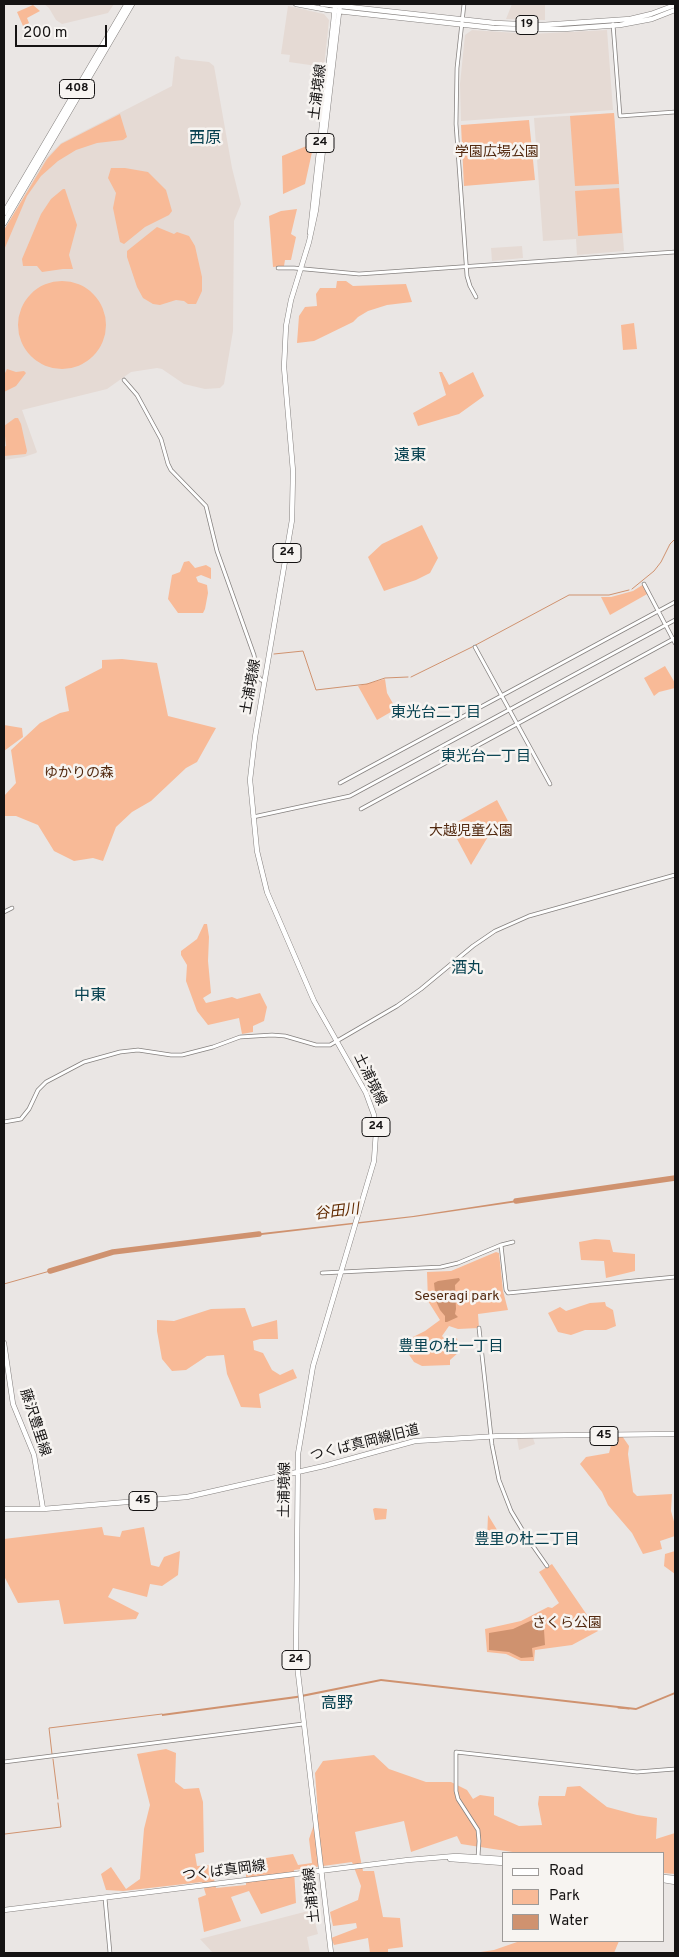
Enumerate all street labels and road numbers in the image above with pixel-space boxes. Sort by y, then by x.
road number: 19 [516,16,538,34]
street label: 土浦境線 [307,63,331,121]
road number: 408 [60,80,94,98]
road number: 24 [306,134,334,152]
road number: 24 [273,544,301,562]
street label: 土浦境線 [239,658,265,716]
street label: 土浦境線 [349,1051,389,1109]
road number: 24 [362,1118,390,1136]
street label: 藤沢豊里線 [15,1387,53,1459]
street label: つくば真岡線旧道 [309,1422,421,1466]
road number: 45 [590,1426,618,1445]
street label: 土浦境線 [277,1462,295,1518]
road number: 45 [129,1492,157,1510]
road number: 24 [282,1650,310,1670]
street label: つくば真岡線 [181,1859,267,1885]
street label: 土浦境線 [302,1866,324,1924]

